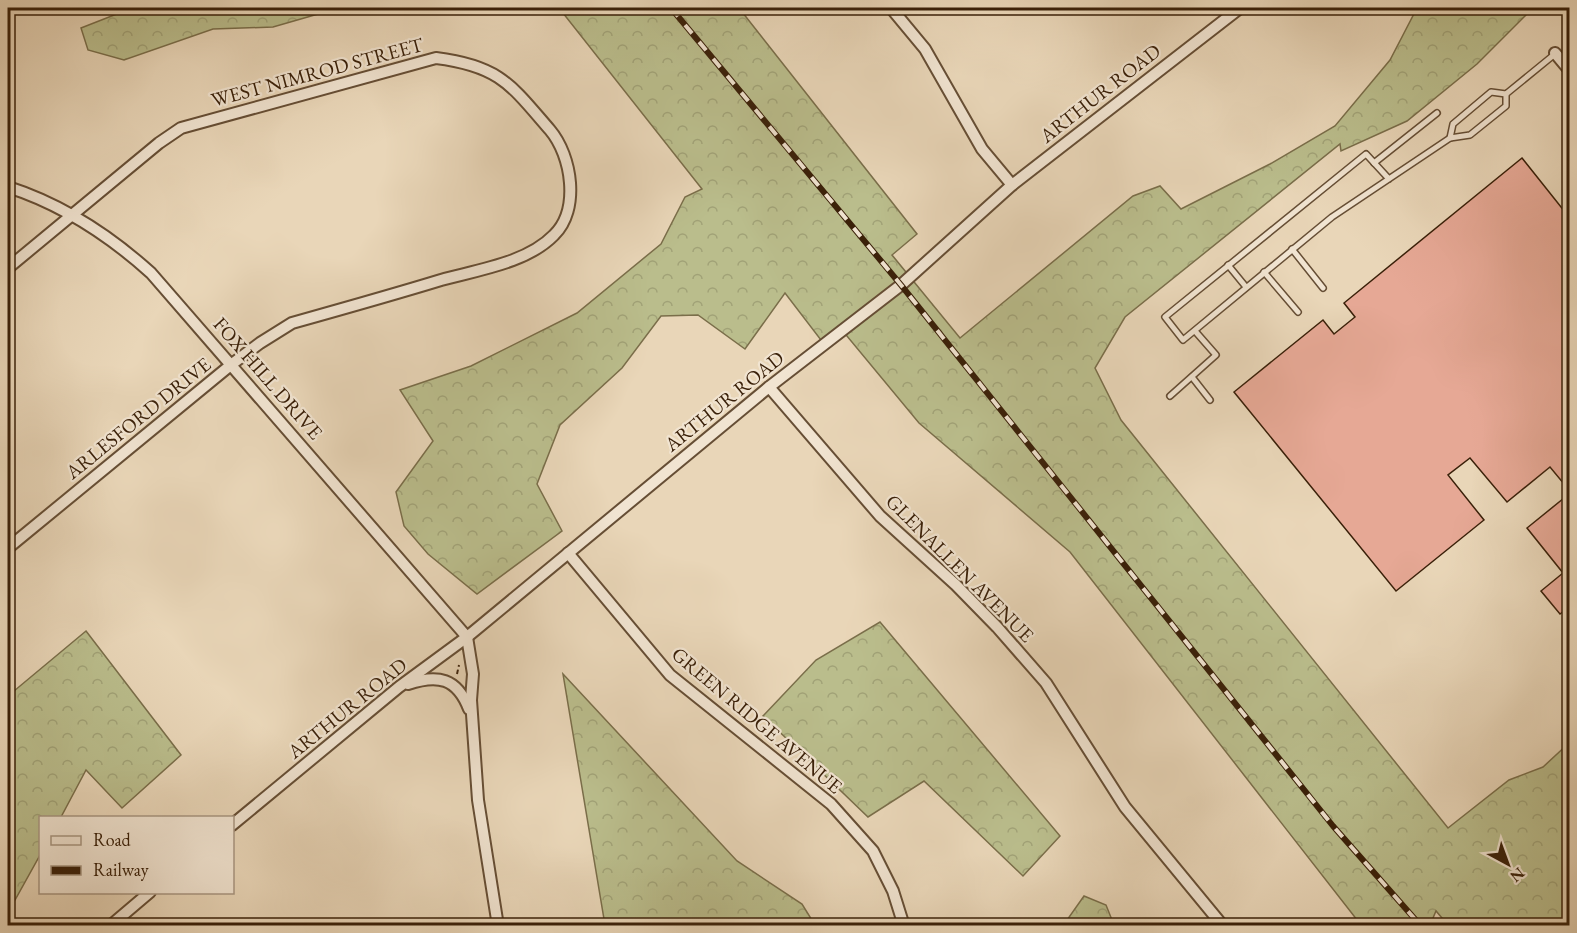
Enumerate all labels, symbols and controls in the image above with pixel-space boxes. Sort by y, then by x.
street label: WEST NIMROD STREET [208,31,426,113]
street label: ARTHUR ROAD [1033,38,1166,149]
street label: FOX HILL DRIVE [208,311,328,445]
street label: ARTHUR ROAD [658,345,789,458]
street label: ARLESFORD DRIVE [59,351,216,485]
street label: GLENALLEN AVENUE [880,488,1040,648]
street label: GREEN RIDGE AVENUE [666,641,848,799]
street label: ARTHUR ROAD [281,652,412,765]
legend [39,816,234,894]
text: Road [93,828,132,851]
north arrow [1478,834,1538,894]
text: Railway [93,858,149,881]
text: N [1506,863,1529,887]

